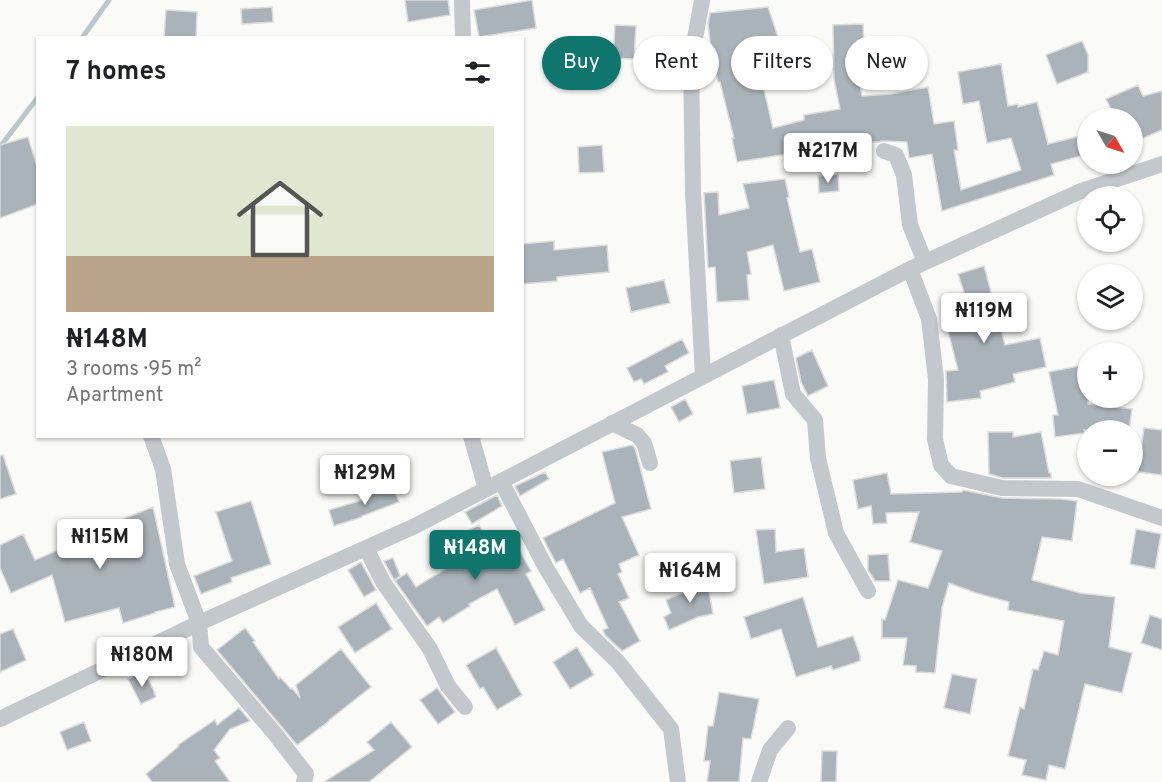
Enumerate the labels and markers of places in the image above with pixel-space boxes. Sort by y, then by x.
pin: ₦217M [786,133,870,184]
pin: ₦119M [942,293,1026,344]
pin: ₦129M [323,455,407,506]
pin: ₦115M [58,519,142,570]
pin: ₦148M [433,530,517,581]
pin: ₦164M [648,553,732,604]
pin: ₦180M [100,637,184,688]

